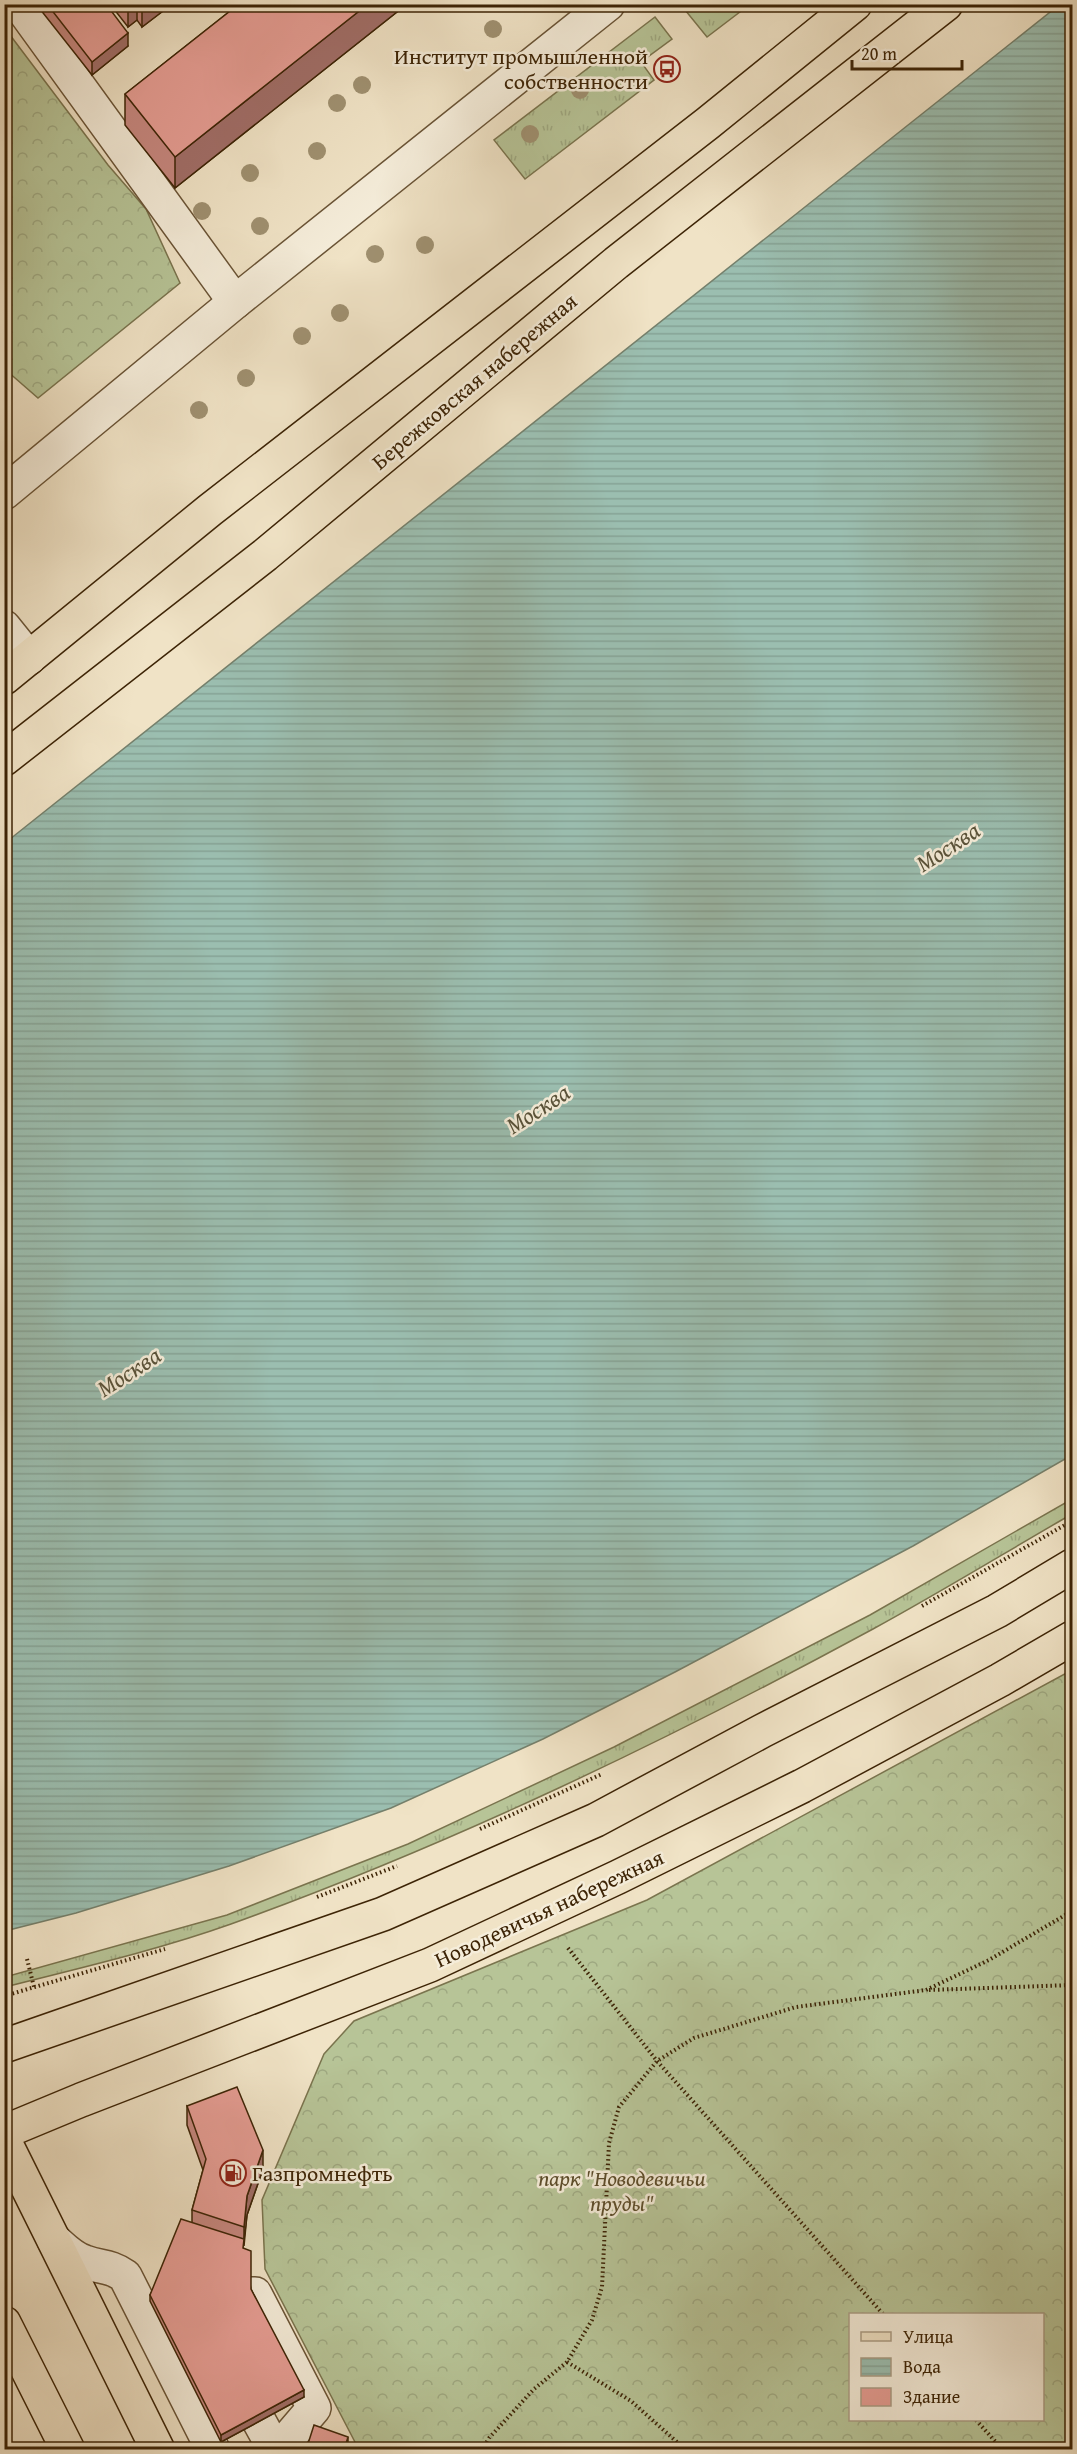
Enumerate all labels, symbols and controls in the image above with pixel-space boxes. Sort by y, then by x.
scale bar [852,33,962,71]
place label: Институт промышленной собственности [394,40,648,97]
text: 20 m [861,40,897,67]
bus stop icon: Институт промышленной собственности [652,54,682,84]
street label: Бережковская набережная [364,285,584,477]
water label: Москва [909,813,987,880]
water label: Москва [499,1075,577,1142]
water label: Москва [90,1338,168,1405]
street label: Новодевичья набережная [429,1841,669,1975]
place label: Газпромнефть [252,2157,393,2189]
fuel station icon: Газпромнефть [218,2158,248,2188]
park label: парк "Новодевичьи пруды" [538,2162,706,2219]
legend [849,2313,1044,2421]
text: Улица [903,2323,954,2350]
text: Вода [903,2353,941,2380]
text: Здание [903,2383,960,2410]

